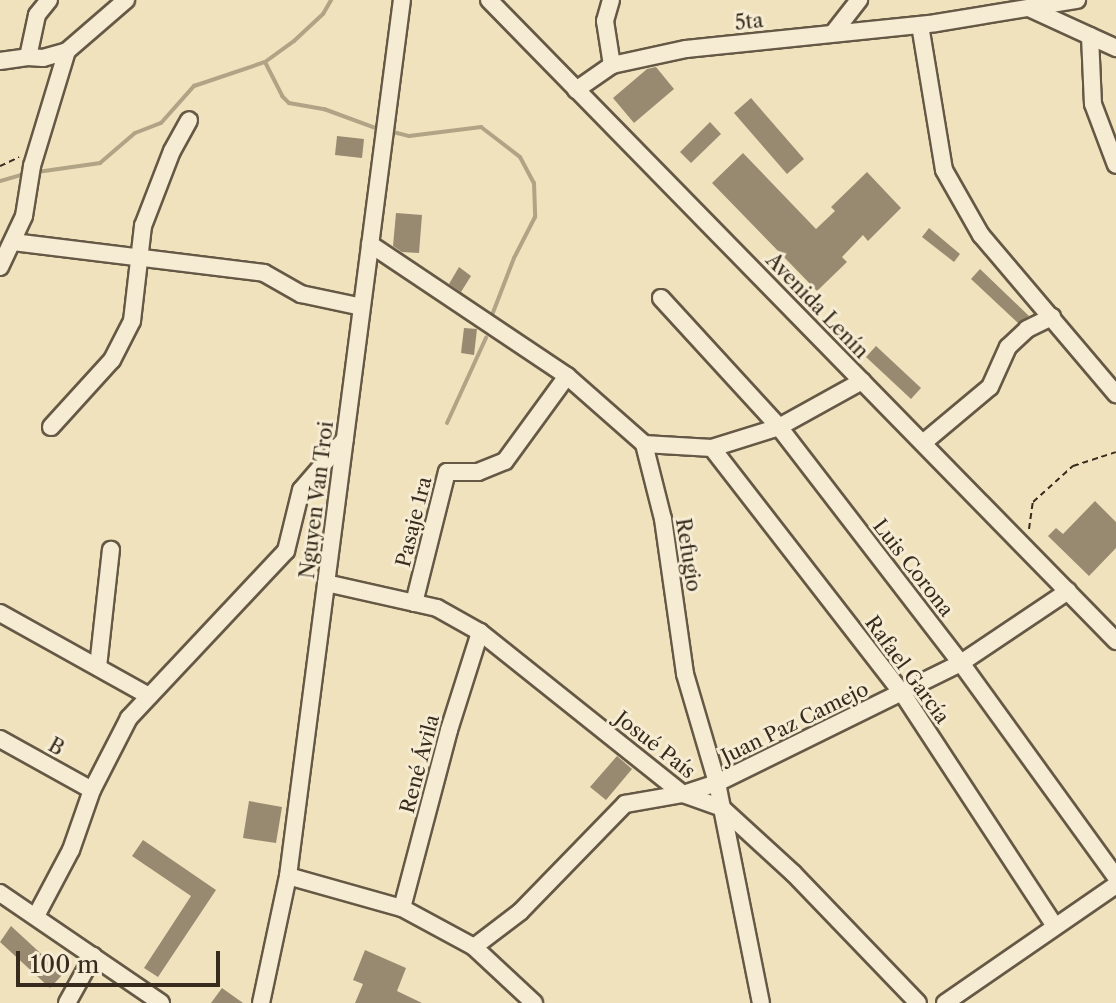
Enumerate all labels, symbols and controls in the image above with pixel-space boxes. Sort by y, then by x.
street label: 5ta [734,9,764,35]
street label: Avenida Lenín [761,248,873,364]
street label: Nguyen Van Troi [295,419,339,581]
street label: Pasaje 1ra [391,474,437,570]
street label: Luis Corona [868,515,958,621]
street label: Refugio [670,517,706,593]
street label: Rafael García [860,611,954,729]
street label: Juan Paz Camejo [718,677,872,769]
street label: Josué País [610,706,700,784]
street label: René Ávila [395,712,445,816]
street label: B [44,733,68,761]
scale bar [20,935,224,985]
text: 100 m [30,950,99,979]

